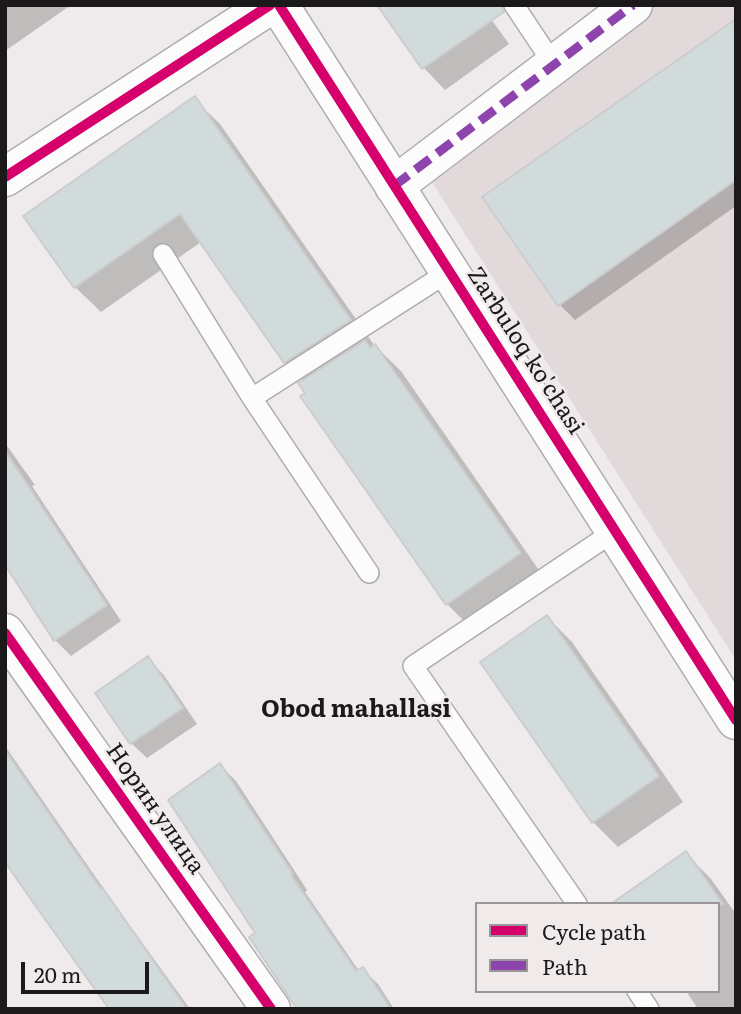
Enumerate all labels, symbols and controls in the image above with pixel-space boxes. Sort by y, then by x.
street label: Zarbuloq ko'chasi [461,262,589,440]
district label: Obod mahallasi [261,696,451,724]
street label: Норин улица [100,738,210,880]
legend [475,902,720,993]
text: Cycle path [542,915,646,946]
scale bar [24,948,152,992]
text: Path [542,950,588,981]
text: 20 m [34,958,81,989]

